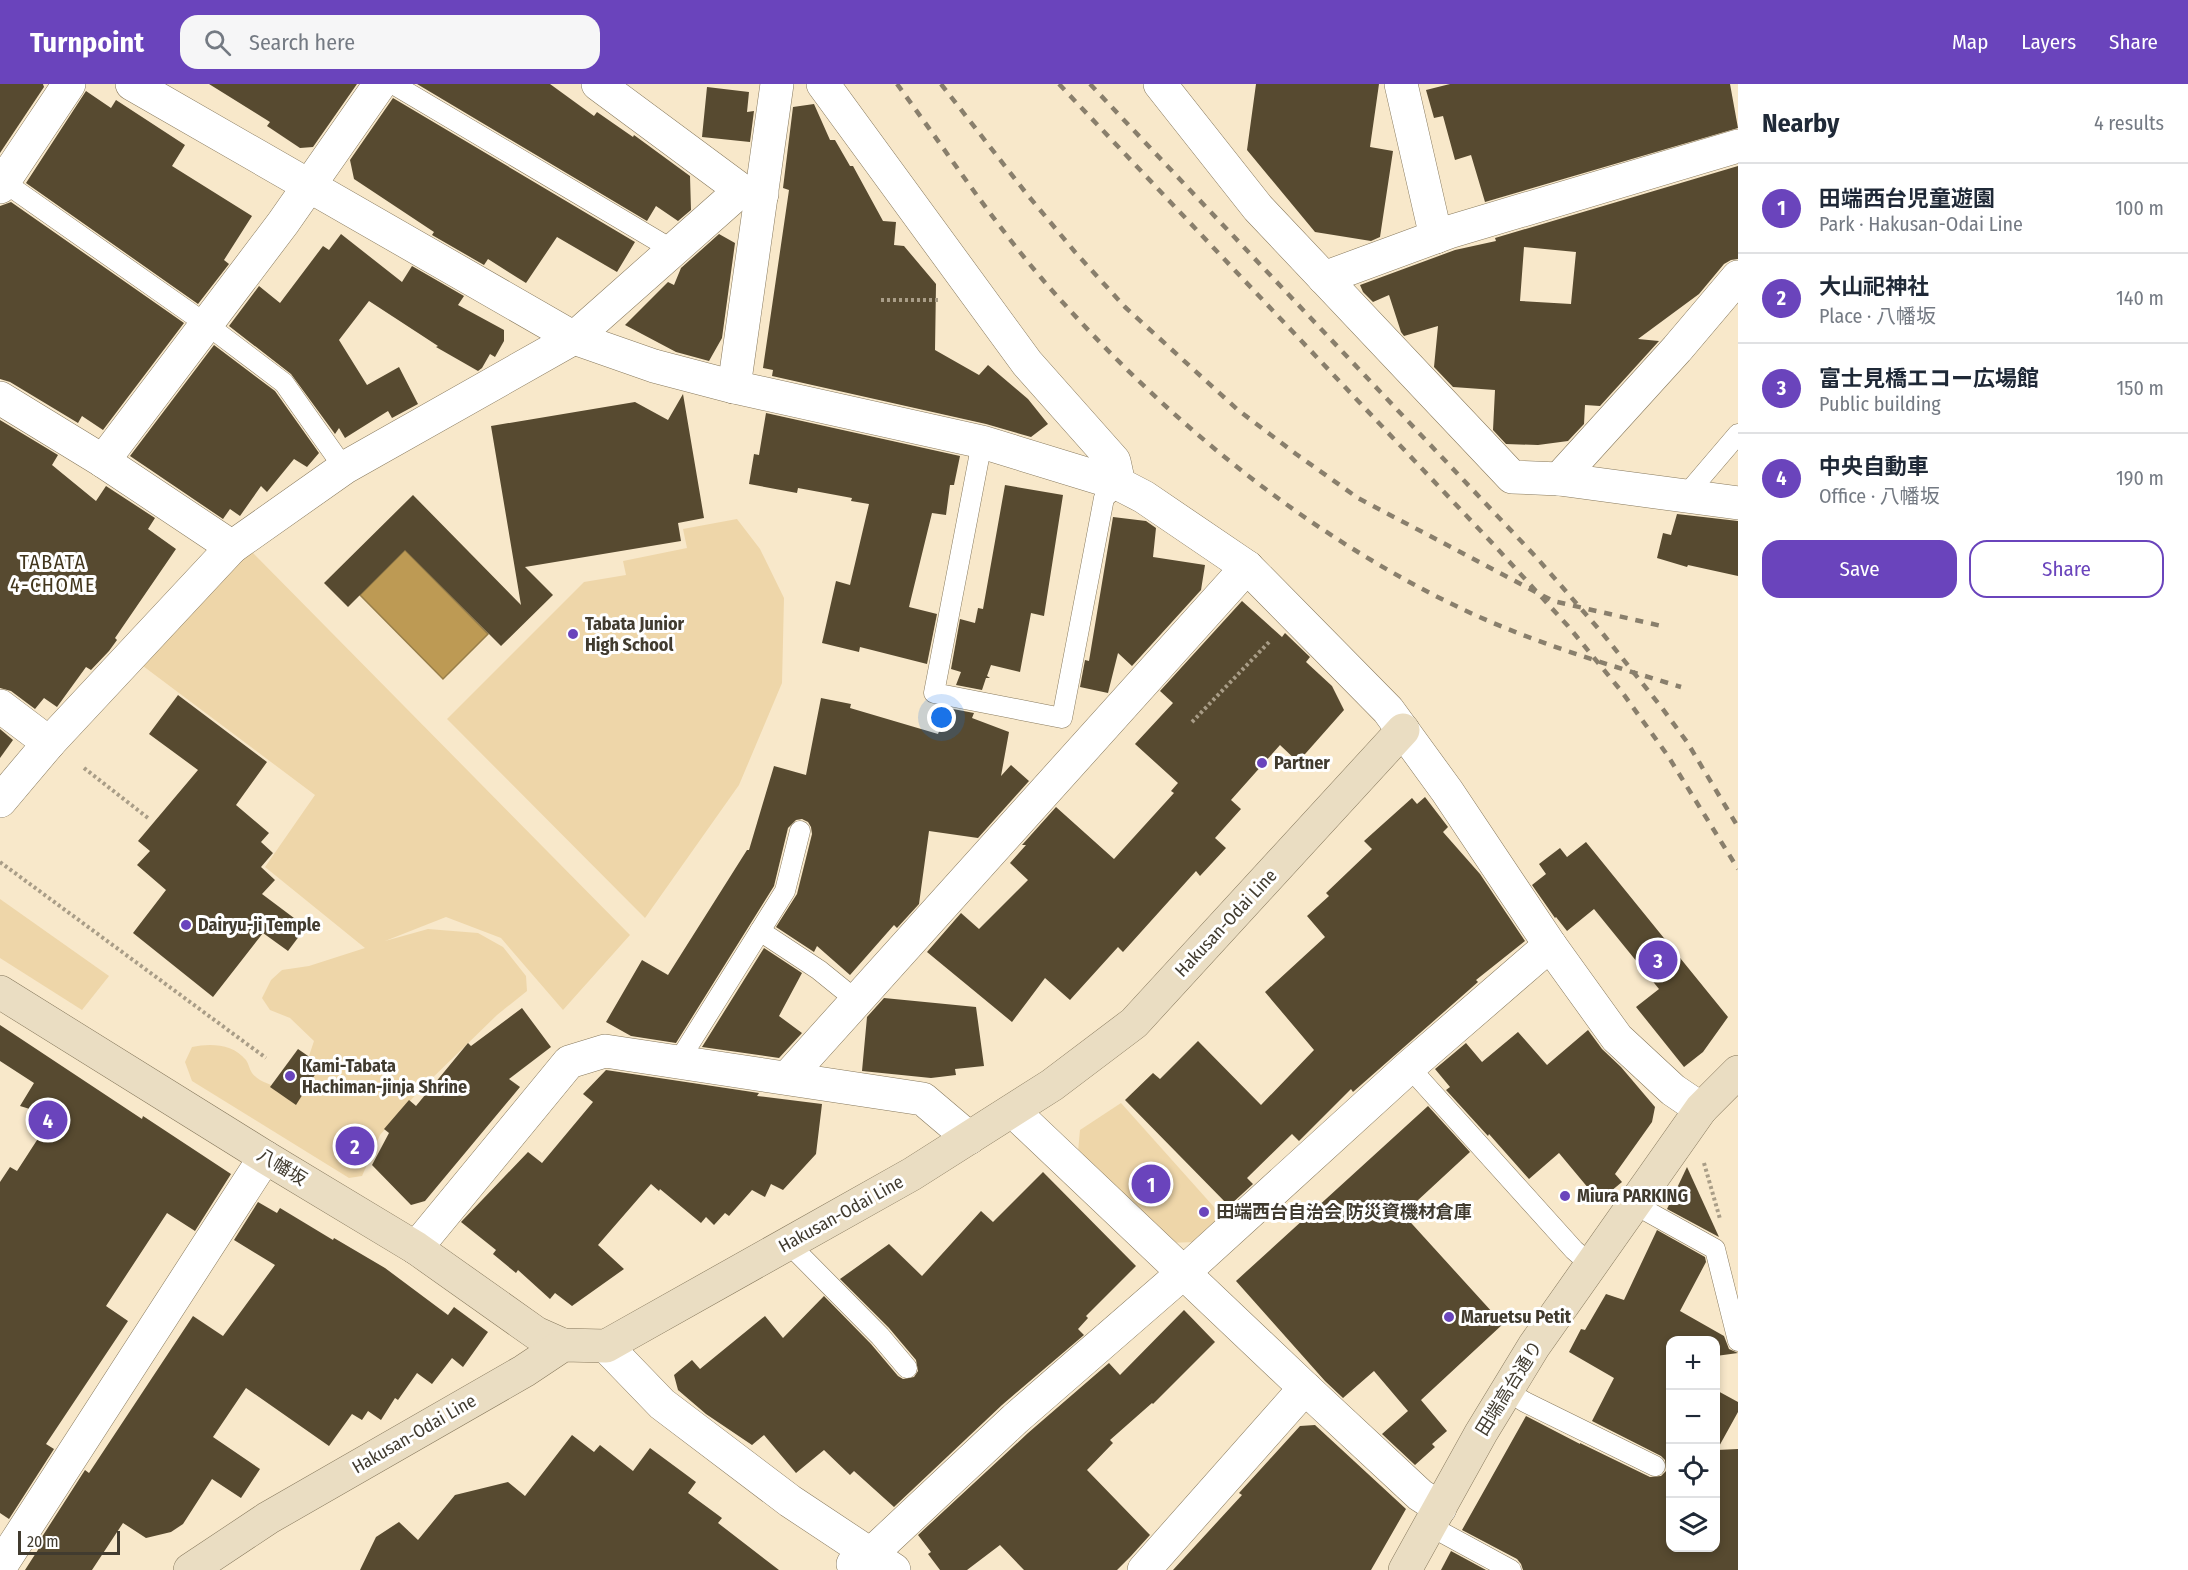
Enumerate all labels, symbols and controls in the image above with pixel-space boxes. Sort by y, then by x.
search box [180,15,600,69]
text: Turnpoint [30,26,144,59]
icon: search [201,26,234,59]
text: Search here [249,29,355,56]
text: Map [1952,29,1988,55]
text: Layers [2021,29,2076,55]
text: Share [2109,29,2158,55]
text: Nearby [1762,108,1839,139]
text: 4 results [2094,111,2164,135]
text: 田端西台児童遊園 [1819,185,1995,212]
text: 1 [1777,196,1786,220]
text: 100 m [2115,196,2164,220]
text: Park · Hakusan-Odai Line [1819,212,2023,236]
text: 大山祀神社 [1819,273,1929,300]
text: 2 [1777,286,1786,310]
text: 140 m [2116,286,2164,310]
text: Place · 八幡坂 [1819,304,1936,328]
text: 富士見橋エコー広場館 [1819,365,2039,392]
text: 3 [1777,376,1786,400]
text: 150 m [2117,376,2164,400]
text: Public building [1819,392,1941,416]
text: 中央自動車 [1819,453,1929,480]
text: 4 [1776,466,1787,490]
text: 190 m [2116,466,2164,490]
text: Office · 八幡坂 [1819,484,1940,508]
button: Save [1762,540,1957,598]
button: Share [1969,540,2164,598]
district label: TABATA 4-CHOME [10,550,96,597]
place label: Tabata Junior High School [585,613,685,656]
marker: Tabata Junior High School [566,627,580,641]
your location [927,703,956,732]
place label: Partner [1274,752,1330,774]
marker: Partner [1255,756,1269,770]
street label: Hakusan-Odai Line [1170,864,1282,981]
place label: Dairyu-ji Temple [198,914,321,936]
marker: Dairyu-ji Temple [179,918,193,932]
pin: 3 [1638,938,1678,982]
place label: Kami-Tabata Hachiman-jinja Shrine [302,1055,467,1098]
marker: Kami-Tabata Hachiman-jinja Shrine [283,1069,297,1083]
pin: 4 [28,1098,68,1142]
pin: 2 [336,1124,374,1168]
street label: 八幡坂 [253,1144,311,1190]
pin: 1 [1132,1162,1170,1206]
street label: Hakusan-Odai Line [775,1171,907,1257]
place label: Miura PARKING [1577,1185,1688,1207]
marker: Miura PARKING [1558,1189,1572,1203]
place label: 田端西台自治会 防災資機材倉庫 [1216,1201,1472,1223]
marker: 田端西台自治会 防災資機材倉庫 [1197,1205,1211,1219]
place label: Maruetsu Petit [1461,1306,1572,1328]
marker: Maruetsu Petit [1442,1310,1456,1324]
street label: 田端高台通り [1471,1336,1547,1440]
map controls [1666,1336,1720,1552]
button: + [1666,1336,1720,1390]
street label: Hakusan-Odai Line [348,1390,480,1478]
button: − [1666,1390,1720,1444]
button: locate [1666,1444,1720,1498]
button: layers [1666,1498,1720,1552]
scale bar [18,1528,120,1556]
text: 20 m [27,1532,58,1551]

